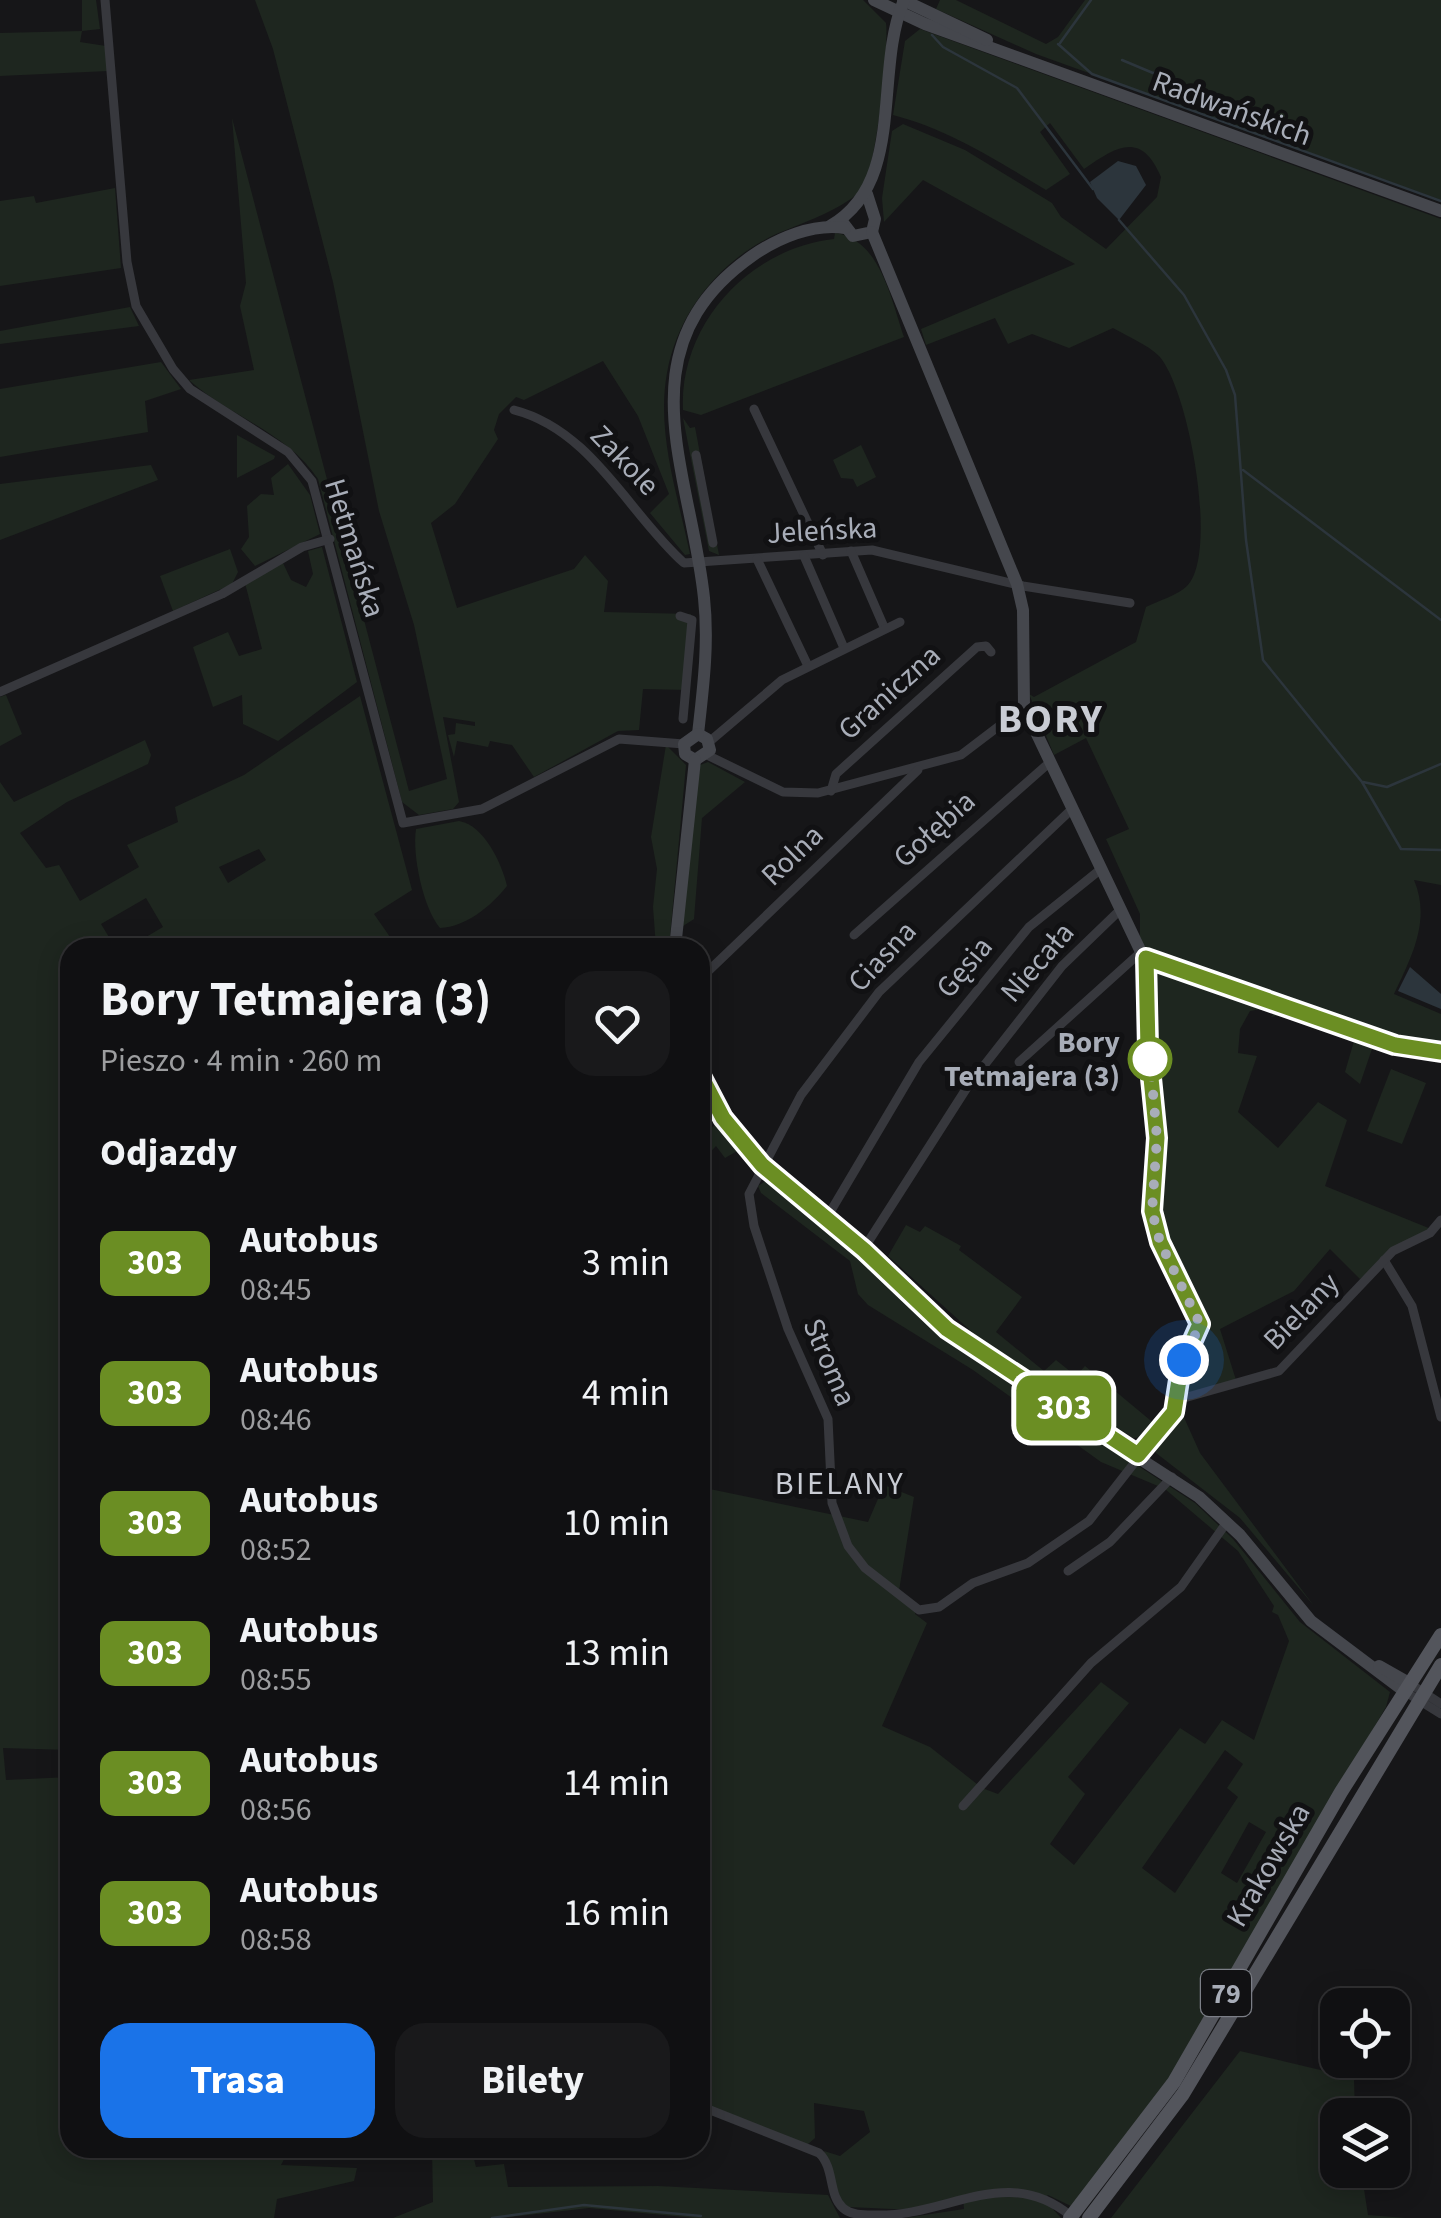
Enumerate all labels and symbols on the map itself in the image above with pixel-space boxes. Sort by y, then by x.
street label: Radwańskich [1146,60,1317,157]
street label: Zakole [580,415,669,505]
street label: Hetmańska [313,474,396,623]
street label: Jeleńska [766,506,878,555]
street label: Graniczna [828,635,950,750]
district label: BORY [998,691,1104,748]
street label: Gołębia [884,781,985,878]
street label: Rolna [751,815,833,896]
street label: Ciasna [838,911,927,1002]
street label: Niecała [990,913,1085,1012]
street label: Gęsia [926,927,1003,1007]
place label: Bory Tetmajera (3) [944,1021,1120,1098]
marker: Bory Tetmajera (3) [1129,1038,1171,1080]
street label: Bielany [1254,1263,1349,1360]
street label: Stroma [792,1312,867,1413]
your location [1159,1335,1209,1385]
line badge: 303 [1006,1376,1122,1440]
district label: BIELANY [775,1461,905,1507]
street label: Krakowska [1216,1795,1321,1935]
road number: 79 [1201,1970,1251,2016]

